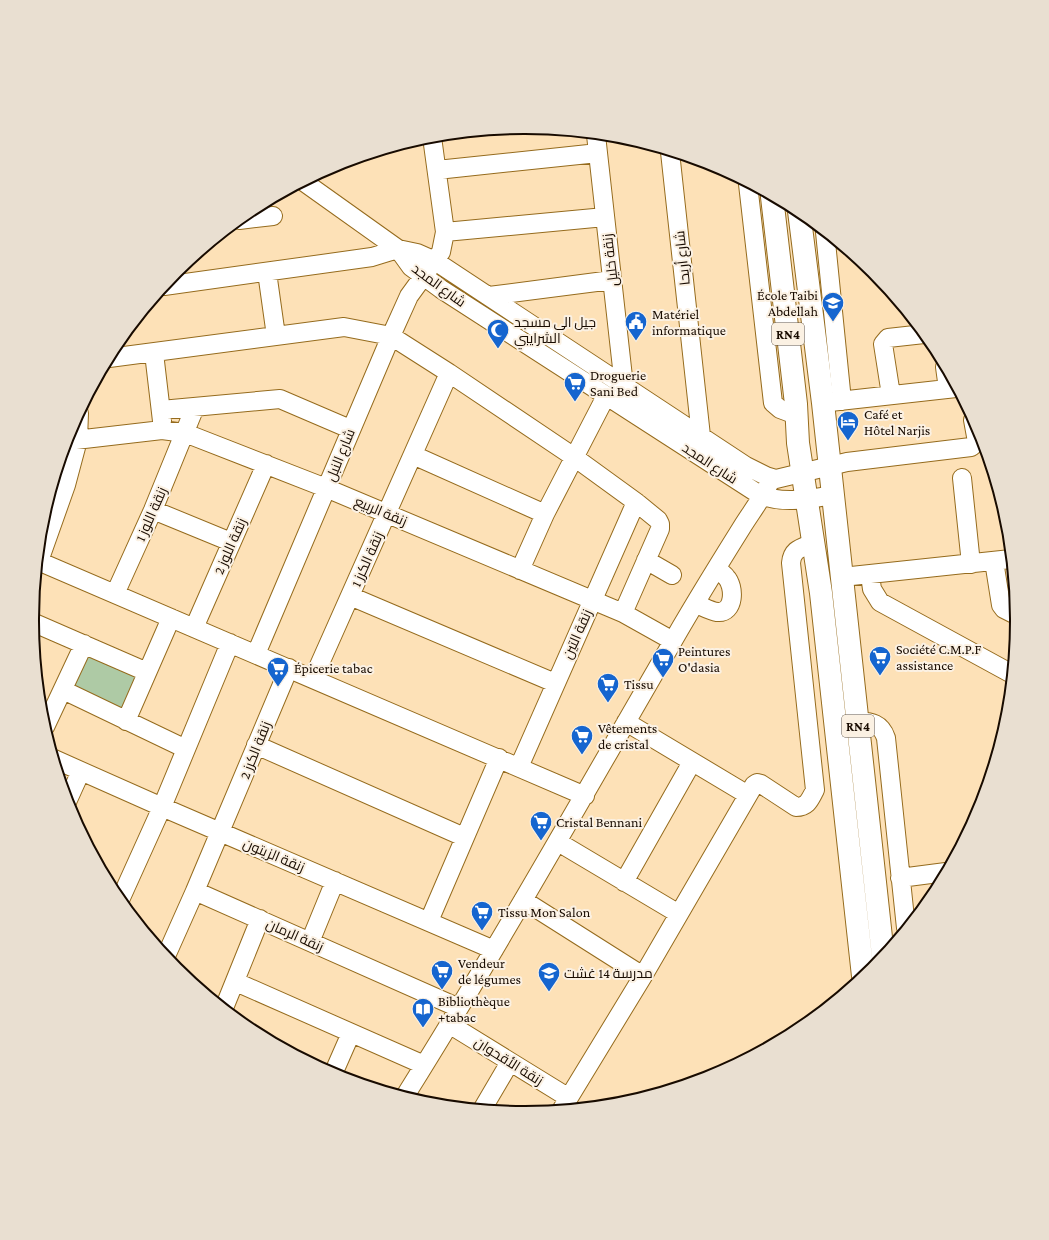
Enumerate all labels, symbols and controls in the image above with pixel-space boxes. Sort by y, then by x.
street label: شارع أريحا [670,230,694,286]
street label: زنقة خليل [599,233,621,287]
street label: شارع المجد [408,260,469,311]
place label: École Taibi Abdellah [757,287,818,319]
school or university icon: École Taibi Abdellah [820,290,846,323]
place label: Matériel informatique [652,306,726,338]
public building icon: Matériel informatique [623,309,649,342]
place label: جيل الي مسجد الشرايبي [514,314,596,350]
mosque icon: جيل الي مسجد الشرايبي [485,317,511,350]
road number: RN4 [772,323,804,345]
place label: Droguerie Sani Bed [590,367,646,399]
supermarket icon: Droguerie Sani Bed [562,370,588,403]
place label: Café et Hôtel Narjis [864,406,930,439]
hotel icon: Café et Hôtel Narjis [835,409,861,442]
street label: شارع النبل [322,426,359,484]
street label: شارع المجد [679,439,741,488]
street label: زنقة اللوز 1 [132,484,170,544]
street label: زنقة الربيع [352,493,410,530]
street label: زنقة اللوز 2 [210,515,250,577]
street label: زنقة الكرز 1 [348,529,386,589]
street label: زنقة التين [559,607,595,661]
place label: Société C.M.P.F assistance [896,641,982,673]
place label: Peintures O'dasia [678,643,730,675]
supermarket icon: Société C.M.P.F assistance [867,644,893,677]
supermarket icon: Peintures O'dasia [650,646,676,679]
supermarket icon: Épicerie tabac [265,655,291,688]
place label: Épicerie tabac [294,660,373,676]
supermarket icon: Tissu [595,671,621,704]
place label: Tissu [624,676,654,692]
road number: RN4 [842,715,874,737]
street label: زنقة الكرز 2 [236,719,274,781]
place label: Vêtements de cristal [598,720,657,752]
supermarket icon: Vêtements de cristal [569,723,595,756]
supermarket icon: Cristal Bennani [528,809,554,842]
place label: Cristal Bennani [556,814,643,830]
street label: زنقة الزيتون [241,835,307,875]
supermarket icon: Tissu Mon Salon [469,899,495,932]
place label: Tissu Mon Salon [498,904,591,920]
street label: زنقة الرمان [264,915,326,955]
place label: Vendeur de légumes [458,955,521,987]
supermarket icon: Vendeur de légumes [429,958,455,991]
school or university icon: مدرسة 14 غشت [536,960,562,993]
place label: مدرسة 14 غشت [564,965,653,981]
place label: Bibliothèque +tabac [438,993,510,1025]
library icon: Bibliothèque +tabac [410,996,436,1029]
street label: زنقة الأقحوان [472,1034,546,1088]

